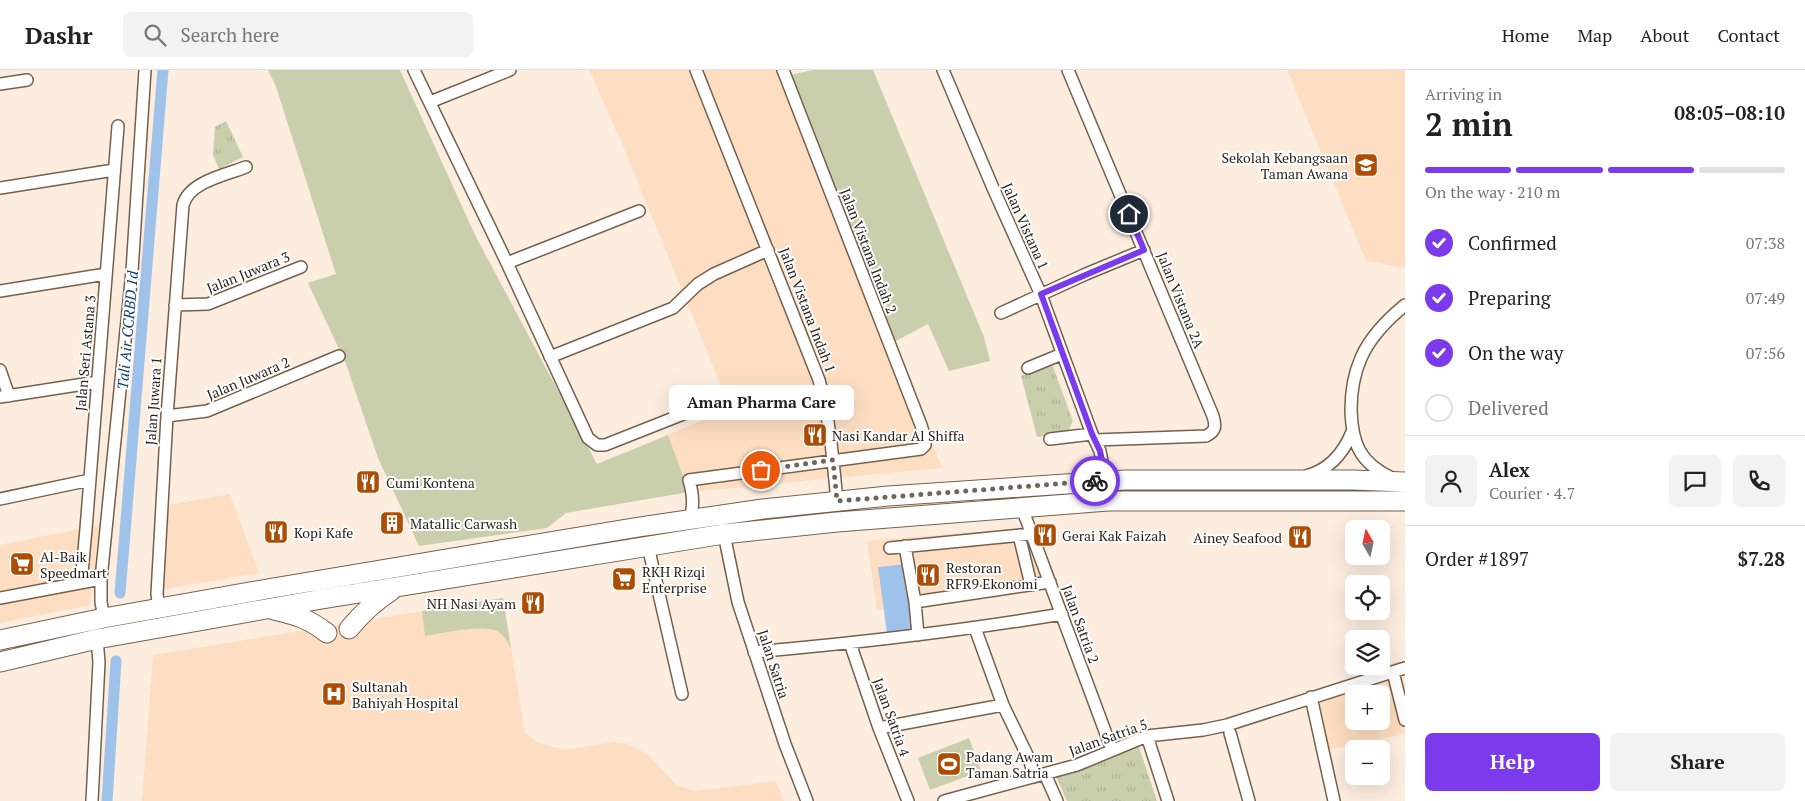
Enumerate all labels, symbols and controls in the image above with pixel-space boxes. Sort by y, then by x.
search box [123,12,473,57]
text: Dashr [25,19,93,51]
icon: search [141,21,169,49]
text: Search here [181,22,279,47]
text: Home [1502,23,1549,47]
text: Map [1577,23,1612,47]
text: About [1640,23,1689,47]
text: Contact [1717,23,1780,47]
text: Arriving in [1425,83,1502,105]
text: 08:05–08:10 [1674,100,1785,125]
text: 2 min [1425,103,1513,145]
place label: Sekolah Kebangsaan Taman Awana [1221,148,1349,183]
school or university icon: Sekolah Kebangsaan Taman Awana [1353,152,1379,178]
street label: Jalan Vistana 1 [998,180,1054,272]
text: On the way · 210 m [1425,181,1560,203]
street label: Jalan Vistana Indah 2 [836,186,902,316]
pin [1108,193,1150,235]
icon: home [1115,200,1143,228]
icon: check [1425,229,1453,257]
text: Confirmed [1468,230,1557,255]
text: 07:38 [1746,232,1785,254]
street label: Jalan Vistana Indah 1 [775,245,841,375]
street label: Jalan Juwara 3 [204,247,292,297]
street label: Jalan Vistana 2A [1153,249,1209,351]
water label: Tali Air CCRBD 1d [112,269,142,390]
icon: check [1425,284,1453,312]
text: Preparing [1468,285,1551,310]
text: 07:49 [1746,287,1785,309]
street label: Jalan Seri Astana 3 [70,294,100,412]
icon: check [1425,339,1453,367]
text: On the way [1468,340,1563,365]
text: 07:56 [1746,342,1785,364]
street label: Jalan Juwara 2 [204,352,292,404]
street label: Jalan Juwara 1 [140,356,166,446]
callout: Aman Pharma Care [668,385,854,420]
text: Aman Pharma Care [687,391,836,413]
text: Delivered [1468,395,1549,420]
restaurant icon: Nasi Kandar Al Shiffa [802,422,828,448]
place label: Nasi Kandar Al Shiffa [832,426,965,445]
pin [740,449,782,491]
button: person [1425,455,1477,507]
button: chat [1669,455,1721,507]
button: phone [1733,455,1785,507]
icon: bag [747,456,775,484]
courier [1070,456,1120,506]
text: Alex [1489,457,1530,482]
icon: bike [1081,467,1109,495]
restaurant icon: Cumi Kontena [355,469,381,495]
place label: Cumi Kontena [386,473,475,492]
text: Courier · 4.7 [1489,482,1575,504]
building icon: Matallic Carwash [379,510,405,536]
place label: Matallic Carwash [410,514,517,533]
restaurant icon: Kopi Kafe [263,519,289,545]
north arrow [1345,520,1390,565]
map controls [1345,520,1390,785]
restaurant icon: Gerai Kak Faizah [1032,522,1058,548]
place label: Kopi Kafe [294,523,353,542]
restaurant icon: Ainey Seafood [1287,524,1313,550]
place label: Gerai Kak Faizah [1062,526,1167,545]
place label: Ainey Seafood [1193,528,1282,547]
text: Order #1897 [1425,546,1529,571]
text: $7.28 [1737,546,1785,571]
place label: Al-Baik Speedmart [40,547,108,582]
supermarket icon: Al-Baik Speedmart [9,551,35,577]
place label: Restoran RFR9 Ekonomi [946,558,1038,593]
place label: RKH Rizqi Enterprise [642,562,707,597]
restaurant icon: Restoran RFR9 Ekonomi [915,562,941,588]
supermarket icon: RKH Rizqi Enterprise [611,566,637,592]
button: locate [1345,575,1390,620]
street label: Jalan Satria 2 [1058,582,1104,666]
restaurant icon: NH Nasi Ayam [520,590,546,616]
place label: NH Nasi Ayam [427,594,516,613]
street label: Jalan Satria [754,627,794,701]
button: layers [1345,630,1390,675]
street label: Jalan Satria 4 [869,675,915,759]
place label: Sultanah Bahiyah Hospital [352,677,458,712]
hospital icon: Sultanah Bahiyah Hospital [321,681,347,707]
button: + [1345,685,1390,730]
street label: Jalan Satria 5 [1066,714,1150,760]
button: Help [1425,733,1600,791]
button: Share [1610,733,1785,791]
button: − [1345,740,1390,785]
place label: Padang Awam Taman Satria [966,747,1053,782]
sports icon: Padang Awam Taman Satria [936,751,962,777]

